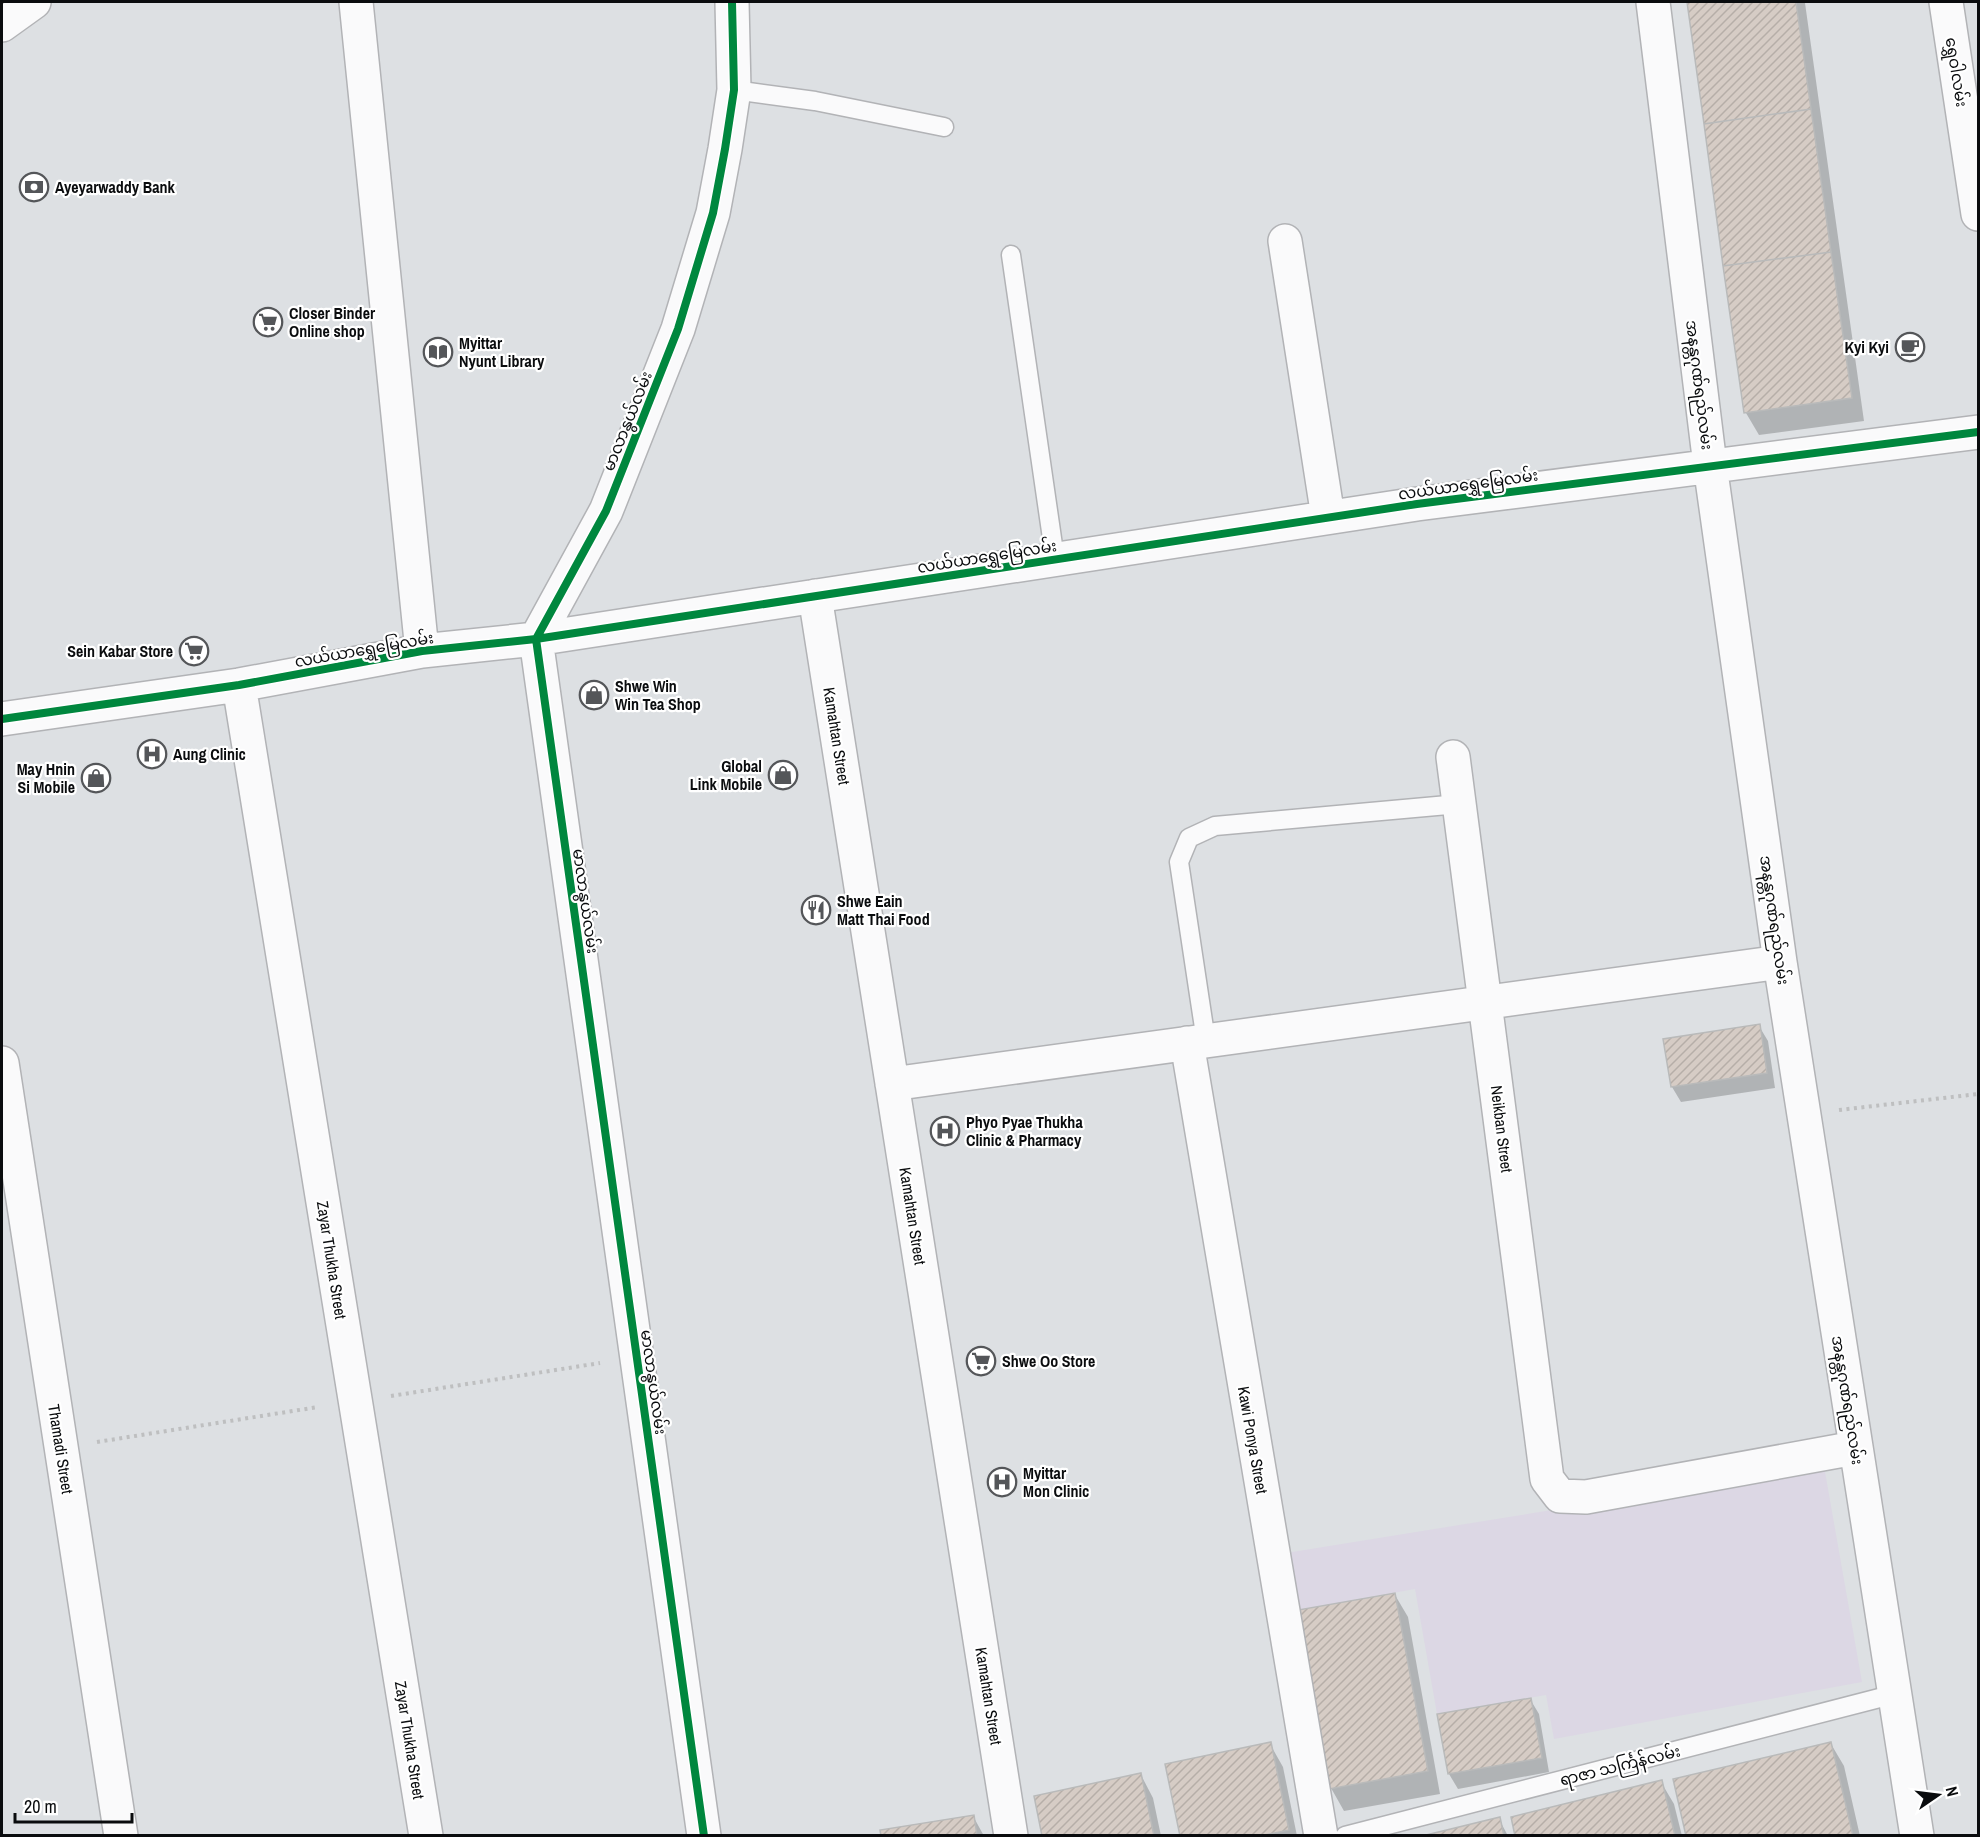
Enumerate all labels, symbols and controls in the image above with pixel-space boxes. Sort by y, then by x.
street label: ရွှေဝါလမ်း [1938,36,1973,109]
bank icon: Ayeyarwaddy Bank [18,171,50,203]
place label: Ayeyarwaddy Bank [55,176,176,198]
place label: Closer Binder Online shop [289,302,376,342]
supermarket icon: Closer Binder Online shop [252,306,284,338]
street label: အနန္တဂုဏ်ရည်လမ်း [1677,319,1719,452]
cafe icon: Kyi Kyi [1894,331,1926,363]
place label: Myittar Nyunt Library [459,332,545,372]
library icon: Myittar Nyunt Library [422,336,454,368]
place label: Kyi Kyi [1845,336,1889,358]
street label: မာလာနွယ်လမ်း [597,368,660,475]
street label: လယ်ယာရွှေမြေလမ်း [1397,463,1540,508]
street label: လယ်ယာရွှေမြေလမ်း [916,534,1059,581]
street label: လယ်ယာရွှေမြေလမ်း [293,626,436,675]
supermarket icon: Sein Kabar Store [178,635,210,667]
place label: Sein Kabar Store [67,640,173,662]
place label: Shwe Win Win Tea Shop [615,675,701,715]
shop icon: Shwe Win Win Tea Shop [578,679,610,711]
street label: Kamahtan Street [818,686,856,787]
hospital icon: Aung Clinic [136,738,168,770]
place label: Aung Clinic [173,743,246,765]
place label: Global Link Mobile [690,755,762,795]
place label: May Hnin Si Mobile [17,758,75,798]
shop icon: Global Link Mobile [767,759,799,791]
shop icon: May Hnin Si Mobile [80,762,112,794]
street label: မာလာနွယ်လမ်း [565,847,604,955]
street label: အနန္တဂုဏ်ရည်လမ်း [1751,854,1795,987]
place label: Shwe Eain Matt Thai Food [837,890,930,930]
restaurant icon: Shwe Eain Matt Thai Food [800,894,832,926]
street label: Neikban Street [1486,1084,1518,1174]
place label: Phyo Pyae Thukha Clinic & Pharmacy [966,1111,1083,1151]
hospital icon: Phyo Pyae Thukha Clinic & Pharmacy [929,1115,961,1147]
street label: Kamahtan Street [894,1166,932,1267]
street label: Zayar Thukha Street [312,1199,352,1321]
street label: မာလာနွယ်လမ်း [633,1328,672,1436]
street label: အနန္တဂုဏ်ရည်လမ်း [1823,1334,1869,1467]
supermarket icon: Shwe Oo Store [965,1345,997,1377]
place label: Shwe Oo Store [1002,1350,1095,1372]
street label: Kawi Ponya Street [1233,1385,1273,1496]
street label: Thamadi Street [43,1403,79,1496]
place label: Myittar Mon Clinic [1023,1462,1089,1502]
hospital icon: Myittar Mon Clinic [986,1466,1018,1498]
street label: Kamahtan Street [970,1646,1008,1747]
street label: Zayar Thukha Street [390,1679,430,1801]
street label: ရာဇာ သင်္ကြန်လမ်း [1557,1739,1683,1794]
north arrow [1908,1765,1968,1825]
text: N [1941,1784,1964,1799]
scale bar [15,1786,132,1824]
text: 20 m [24,1794,57,1819]

